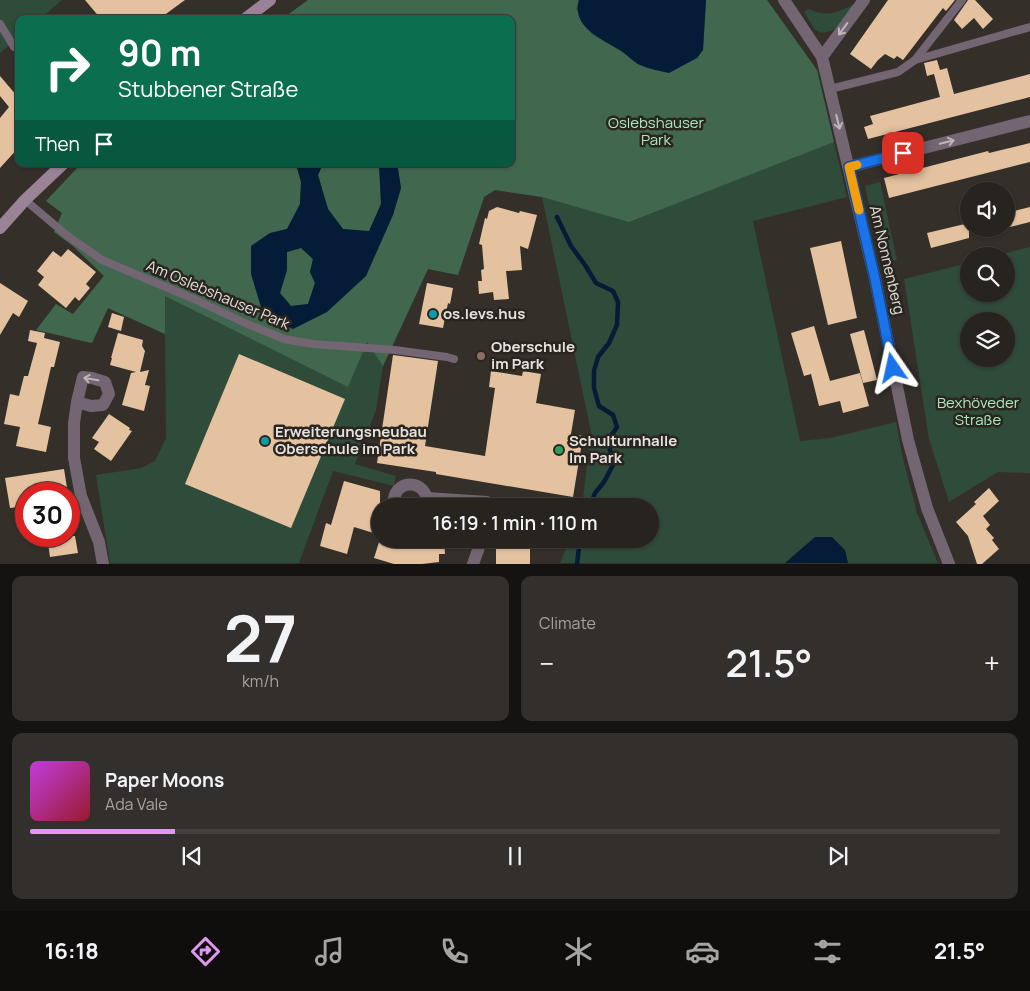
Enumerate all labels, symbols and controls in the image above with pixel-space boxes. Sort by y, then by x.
one-way arrow [838,22,848,36]
text: 90 m [118,29,201,77]
icon: right [35,35,100,100]
text: Stubbener Straße [118,74,298,104]
park label: Oslebshauser Park [608,112,705,150]
one-way arrow [834,113,843,129]
icon: arrive [90,130,118,158]
text: Then [35,131,80,157]
pin [882,132,924,174]
one-way arrow [938,137,954,146]
icon: arrive [889,139,917,167]
map controls [960,182,1015,367]
button: sound [960,182,1015,237]
street label: Am Nonnenberg [865,203,910,316]
button: search [960,247,1015,302]
street label: Am Oslebshauser Park [143,255,294,335]
place label: os.levs.hus [443,303,525,324]
marker: os.levs.hus [427,308,439,320]
button: layers [960,312,1015,367]
place label: Oberschule im Park [491,336,575,374]
position arrow [866,341,918,393]
marker: Oberschule im Park [475,350,487,362]
one-way arrow [84,373,100,383]
park label: Bexhöveder Straße [937,392,1020,430]
place label: Erweiterungsneubau Oberschule im Park [275,421,427,459]
place label: Schulturnhalle Im Park [569,430,677,468]
marker: Erweiterungsneubau Oberschule im Park [259,435,271,447]
marker: Schulturnhalle Im Park [553,444,565,456]
speed limit sign: 30 [15,482,80,547]
text: 16:19 · 1 min · 110 m [433,510,597,536]
text: 27 [224,593,297,682]
text: Climate [539,612,596,634]
text: 21.5° [725,636,812,688]
text: − [539,644,554,682]
text: + [984,644,1000,682]
text: km/h [242,670,279,692]
text: Paper Moons [105,767,224,793]
text: Ada Vale [105,793,168,815]
icon: previous [178,842,206,870]
icon: pause [501,842,529,870]
icon: next [824,842,852,870]
icon: directions [188,934,223,969]
icon: music [312,934,347,969]
icon: phone [437,934,472,969]
icon: climate [561,934,596,969]
icon: car [685,934,720,969]
icon: filters [810,934,845,969]
text: 16:18 [45,936,99,966]
text: 21.5° [934,936,985,966]

